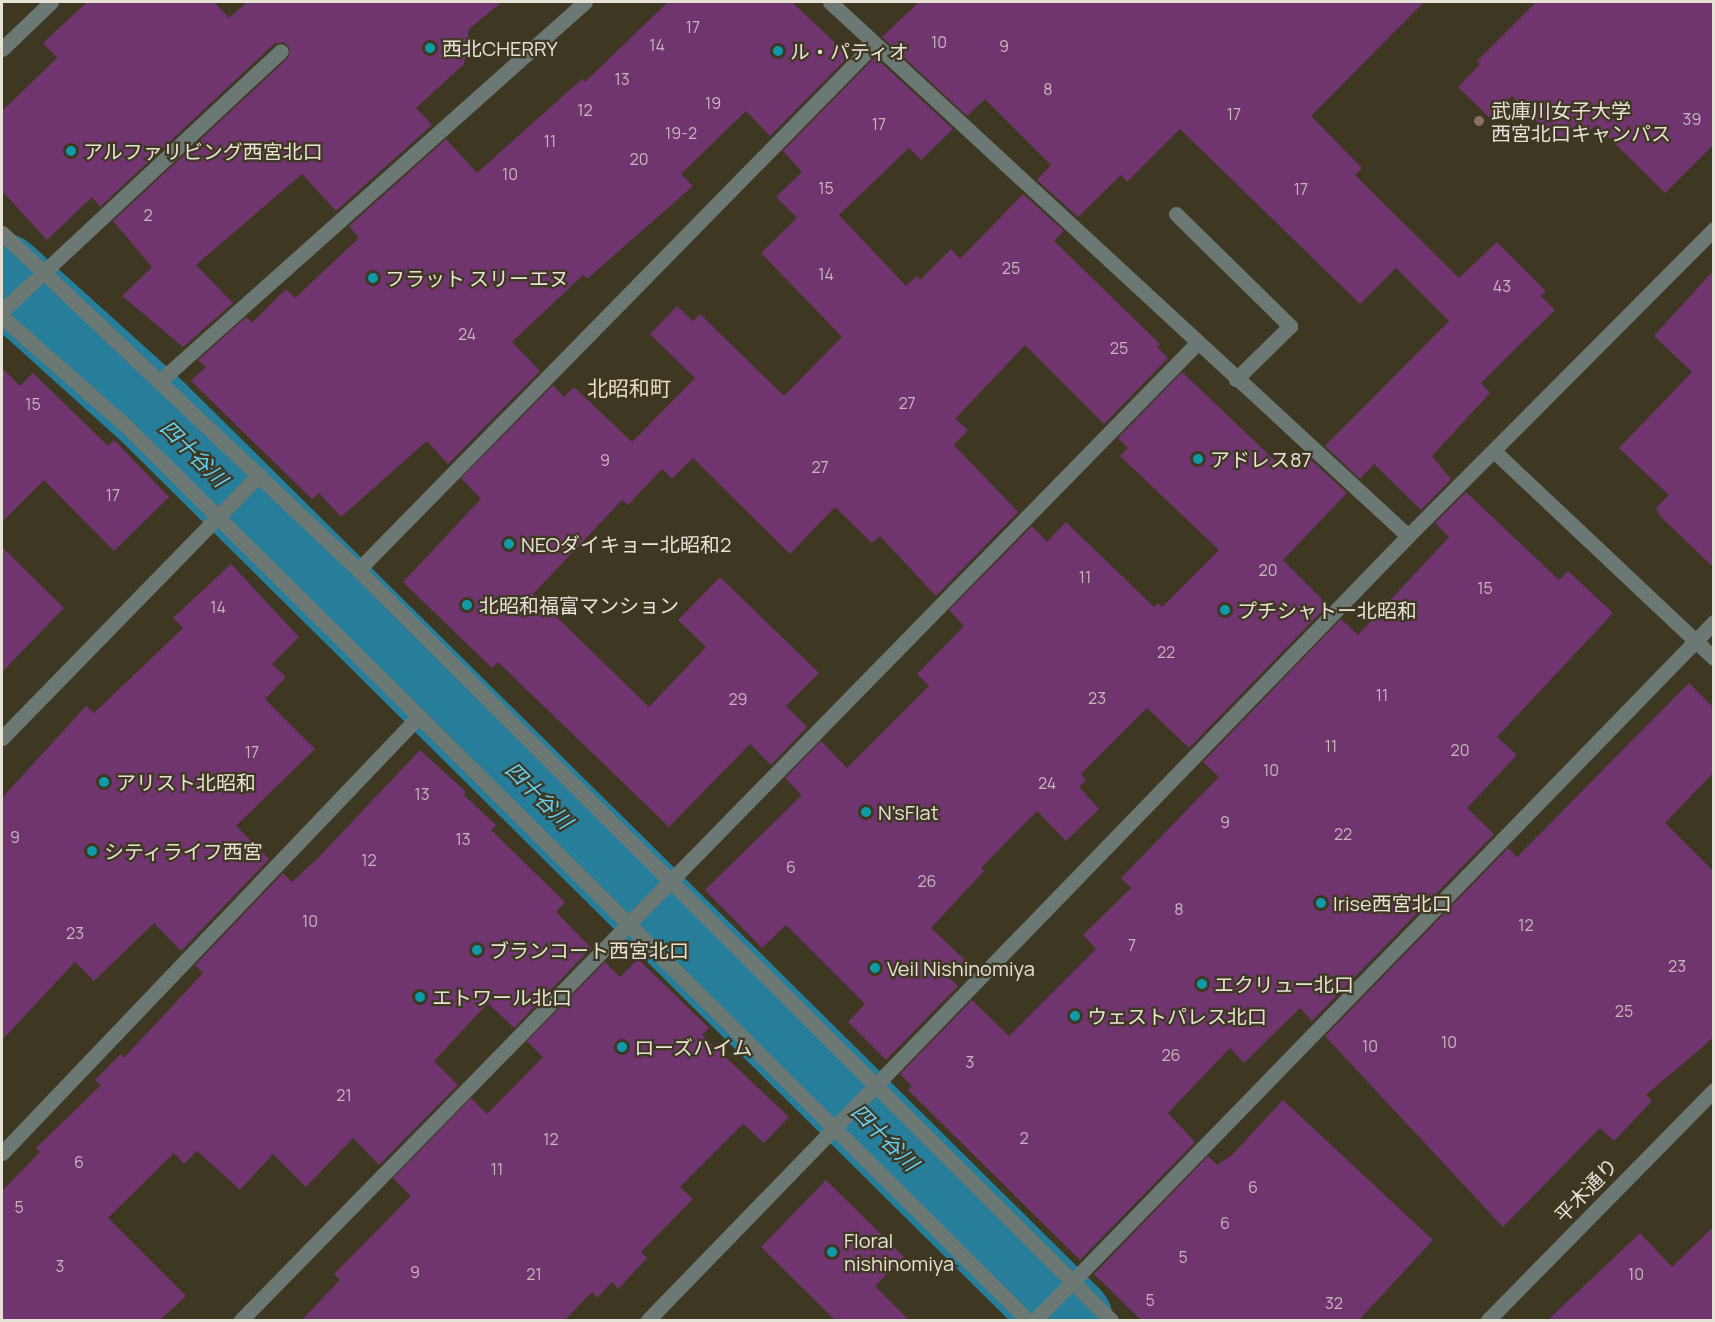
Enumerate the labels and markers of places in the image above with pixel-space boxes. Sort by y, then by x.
place label: 西北CHERRY [442,36,558,60]
place label: ル・パティオ [790,39,910,63]
marker: 西北CHERRY [423,41,437,55]
marker: ル・パティオ [771,44,785,58]
place label: 武庫川女子大学 西宮北口キャンパス [1491,98,1671,145]
marker: 武庫川女子大学 西宮北口キャンパス [1472,114,1486,128]
place label: アルファリビング西宮北口 [83,139,323,163]
marker: アルファリビング西宮北口 [64,144,78,158]
place label: フラット スリーエヌ [385,266,569,290]
marker: フラット スリーエヌ [366,271,380,285]
place label: アドレス87 [1210,447,1312,471]
marker: アドレス87 [1191,452,1205,466]
place label: NEOダイキョー北昭和2 [521,532,731,556]
marker: NEOダイキョー北昭和2 [502,537,516,551]
place label: 北昭和福富マンション [479,593,679,617]
marker: 北昭和福富マンション [460,598,474,612]
place label: プチシャトー北昭和 [1237,598,1417,622]
marker: プチシャトー北昭和 [1218,603,1232,617]
place label: アリスト北昭和 [116,770,256,794]
marker: アリスト北昭和 [97,775,111,789]
place label: N'sFlat [878,800,939,824]
marker: N'sFlat [859,805,873,819]
place label: シティライフ西宮 [104,839,264,863]
marker: シティライフ西宮 [85,844,99,858]
place label: Irise西宮北口 [1333,891,1452,915]
marker: Irise西宮北口 [1314,896,1328,910]
place label: ブランコート西宮北口 [489,938,689,962]
marker: ブランコート西宮北口 [470,943,484,957]
place label: Veil Nishinomiya [887,956,1035,980]
marker: Veil Nishinomiya [868,961,882,975]
place label: エクリュー北口 [1214,972,1354,996]
marker: エクリュー北口 [1195,977,1209,991]
place label: エトワール北口 [432,985,572,1009]
marker: エトワール北口 [413,990,427,1004]
place label: ウェストパレス北口 [1087,1004,1267,1028]
marker: ウェストパレス北口 [1068,1009,1082,1023]
place label: ローズハイム [634,1035,754,1059]
marker: ローズハイム [615,1040,629,1054]
place label: Floral nishinomiya [844,1228,954,1275]
marker: Floral nishinomiya [825,1245,839,1259]

